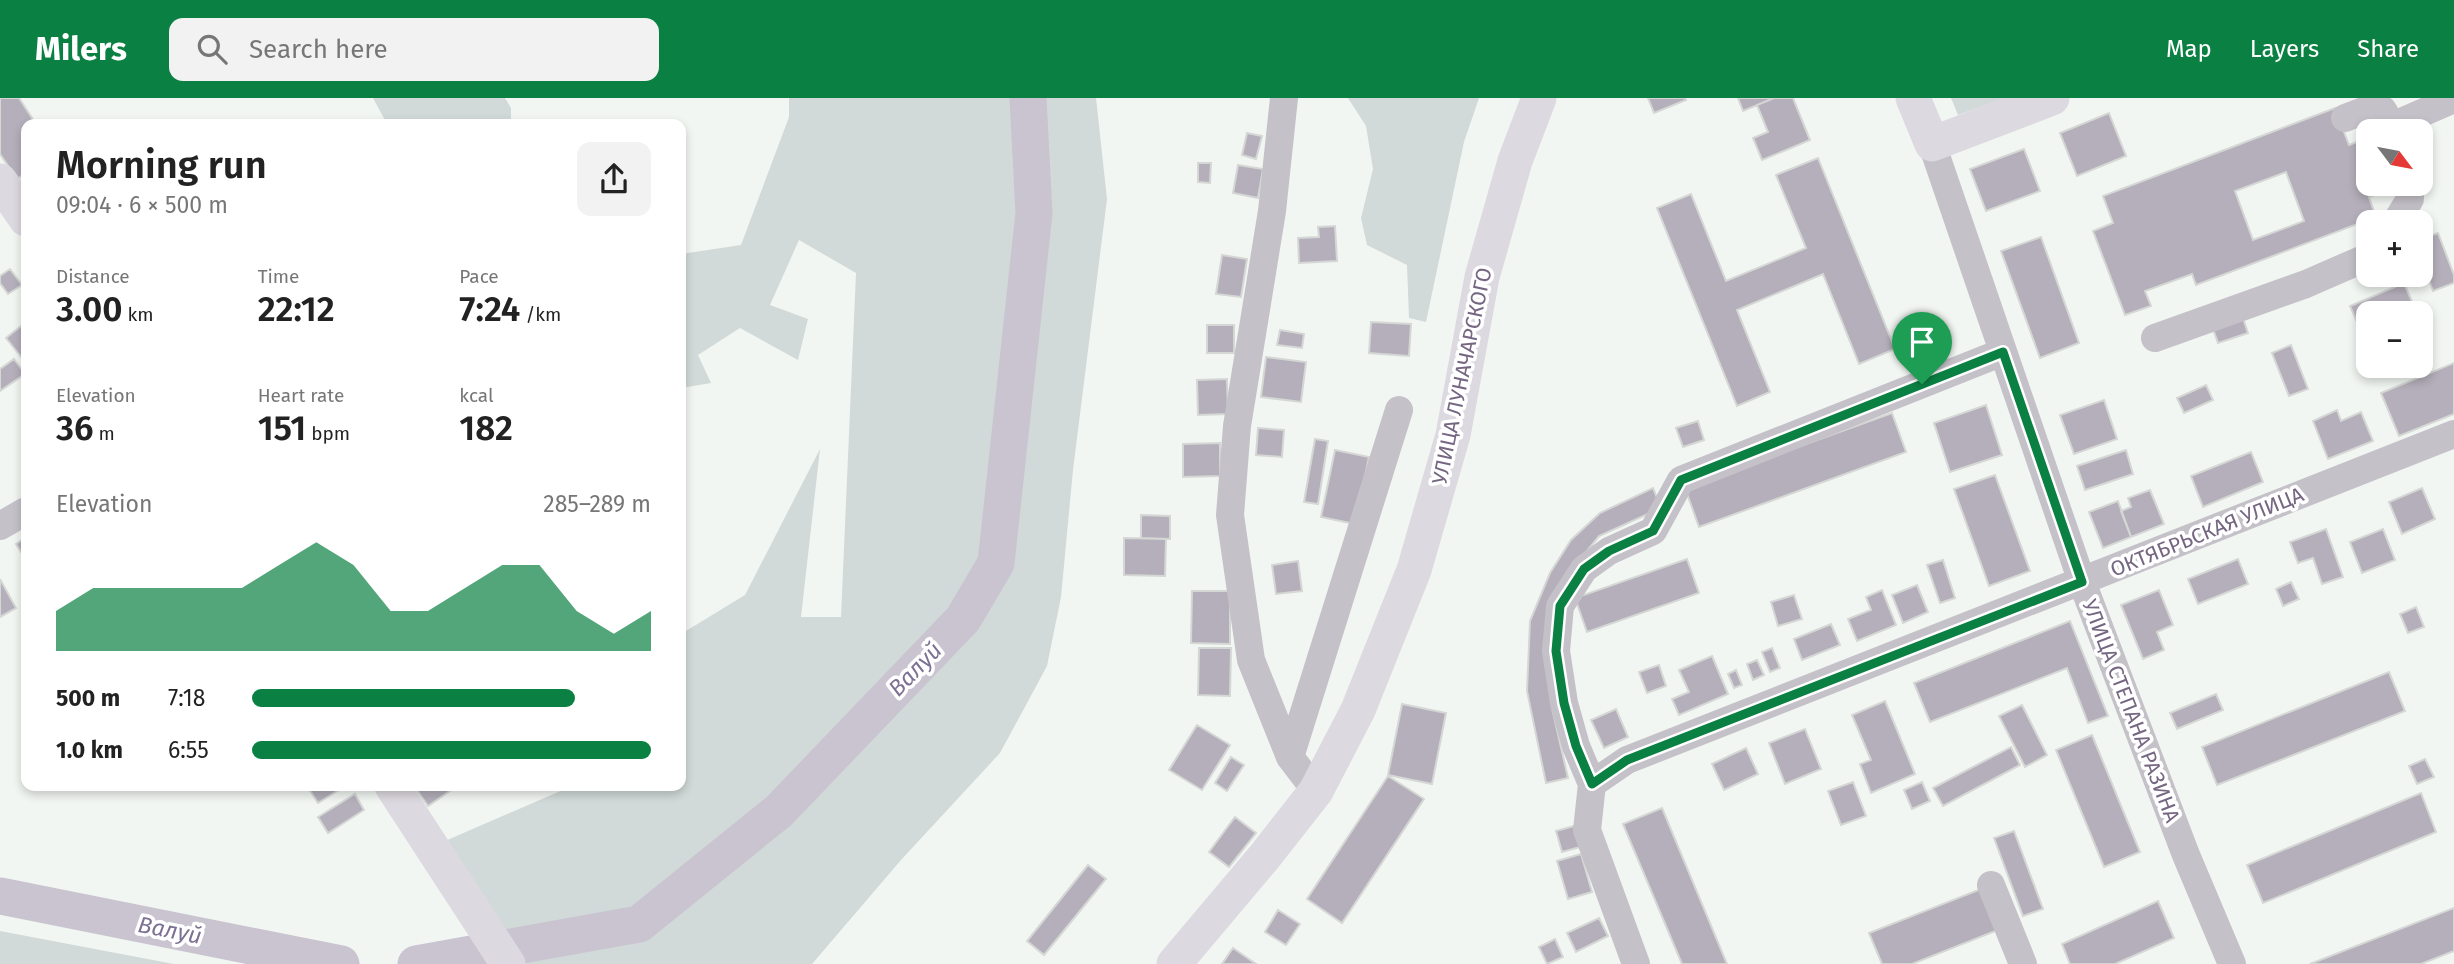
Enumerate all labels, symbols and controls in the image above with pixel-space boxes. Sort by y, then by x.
search box [169,18,659,81]
text: Milers [35,29,127,69]
icon: search [193,30,231,68]
text: Search here [249,34,388,65]
text: Map [2166,35,2212,63]
text: Layers [2250,35,2319,63]
text: Share [2357,35,2419,63]
north arrow [2356,119,2432,196]
map controls [2356,119,2433,378]
text: Morning run [56,142,267,188]
button: share [577,142,651,216]
text: 09:04 · 6 × 500 m [56,191,228,219]
button: + [2356,210,2433,287]
text: Distance [56,265,130,288]
text: Time [258,265,299,288]
text: Pace [459,265,499,288]
street label: УЛИЦА ЛУНАЧАРСКОГО [1426,265,1498,487]
text: 3.00 [56,288,123,330]
text: 22:12 [258,288,335,330]
text: 7:24 [459,288,520,330]
button: − [2356,301,2433,378]
text: km [123,303,154,326]
text: /km [520,303,561,326]
pin [1892,312,1952,384]
icon: arrive [1903,323,1941,361]
text: Elevation [56,384,136,407]
text: Heart rate [258,384,344,407]
text: kcal [459,384,494,407]
text: 36 [56,407,94,449]
text: 151 [258,407,306,449]
text: 182 [459,407,513,449]
text: m [94,422,115,445]
text: bpm [306,422,350,445]
street label: ОКТЯБРЬСКАЯ УЛИЦА [2107,481,2307,583]
text: Elevation [56,490,152,518]
text: 285–289 m [543,490,651,518]
street label: УЛИЦА СТЕПАНА РАЗИНА [2076,596,2186,826]
water label: Валуй [883,636,947,702]
text: 500 m [56,684,120,712]
text: 7:18 [168,684,205,712]
text: 1.0 km [56,736,123,764]
text: 6:55 [168,736,209,764]
water label: Валуй [136,910,204,950]

